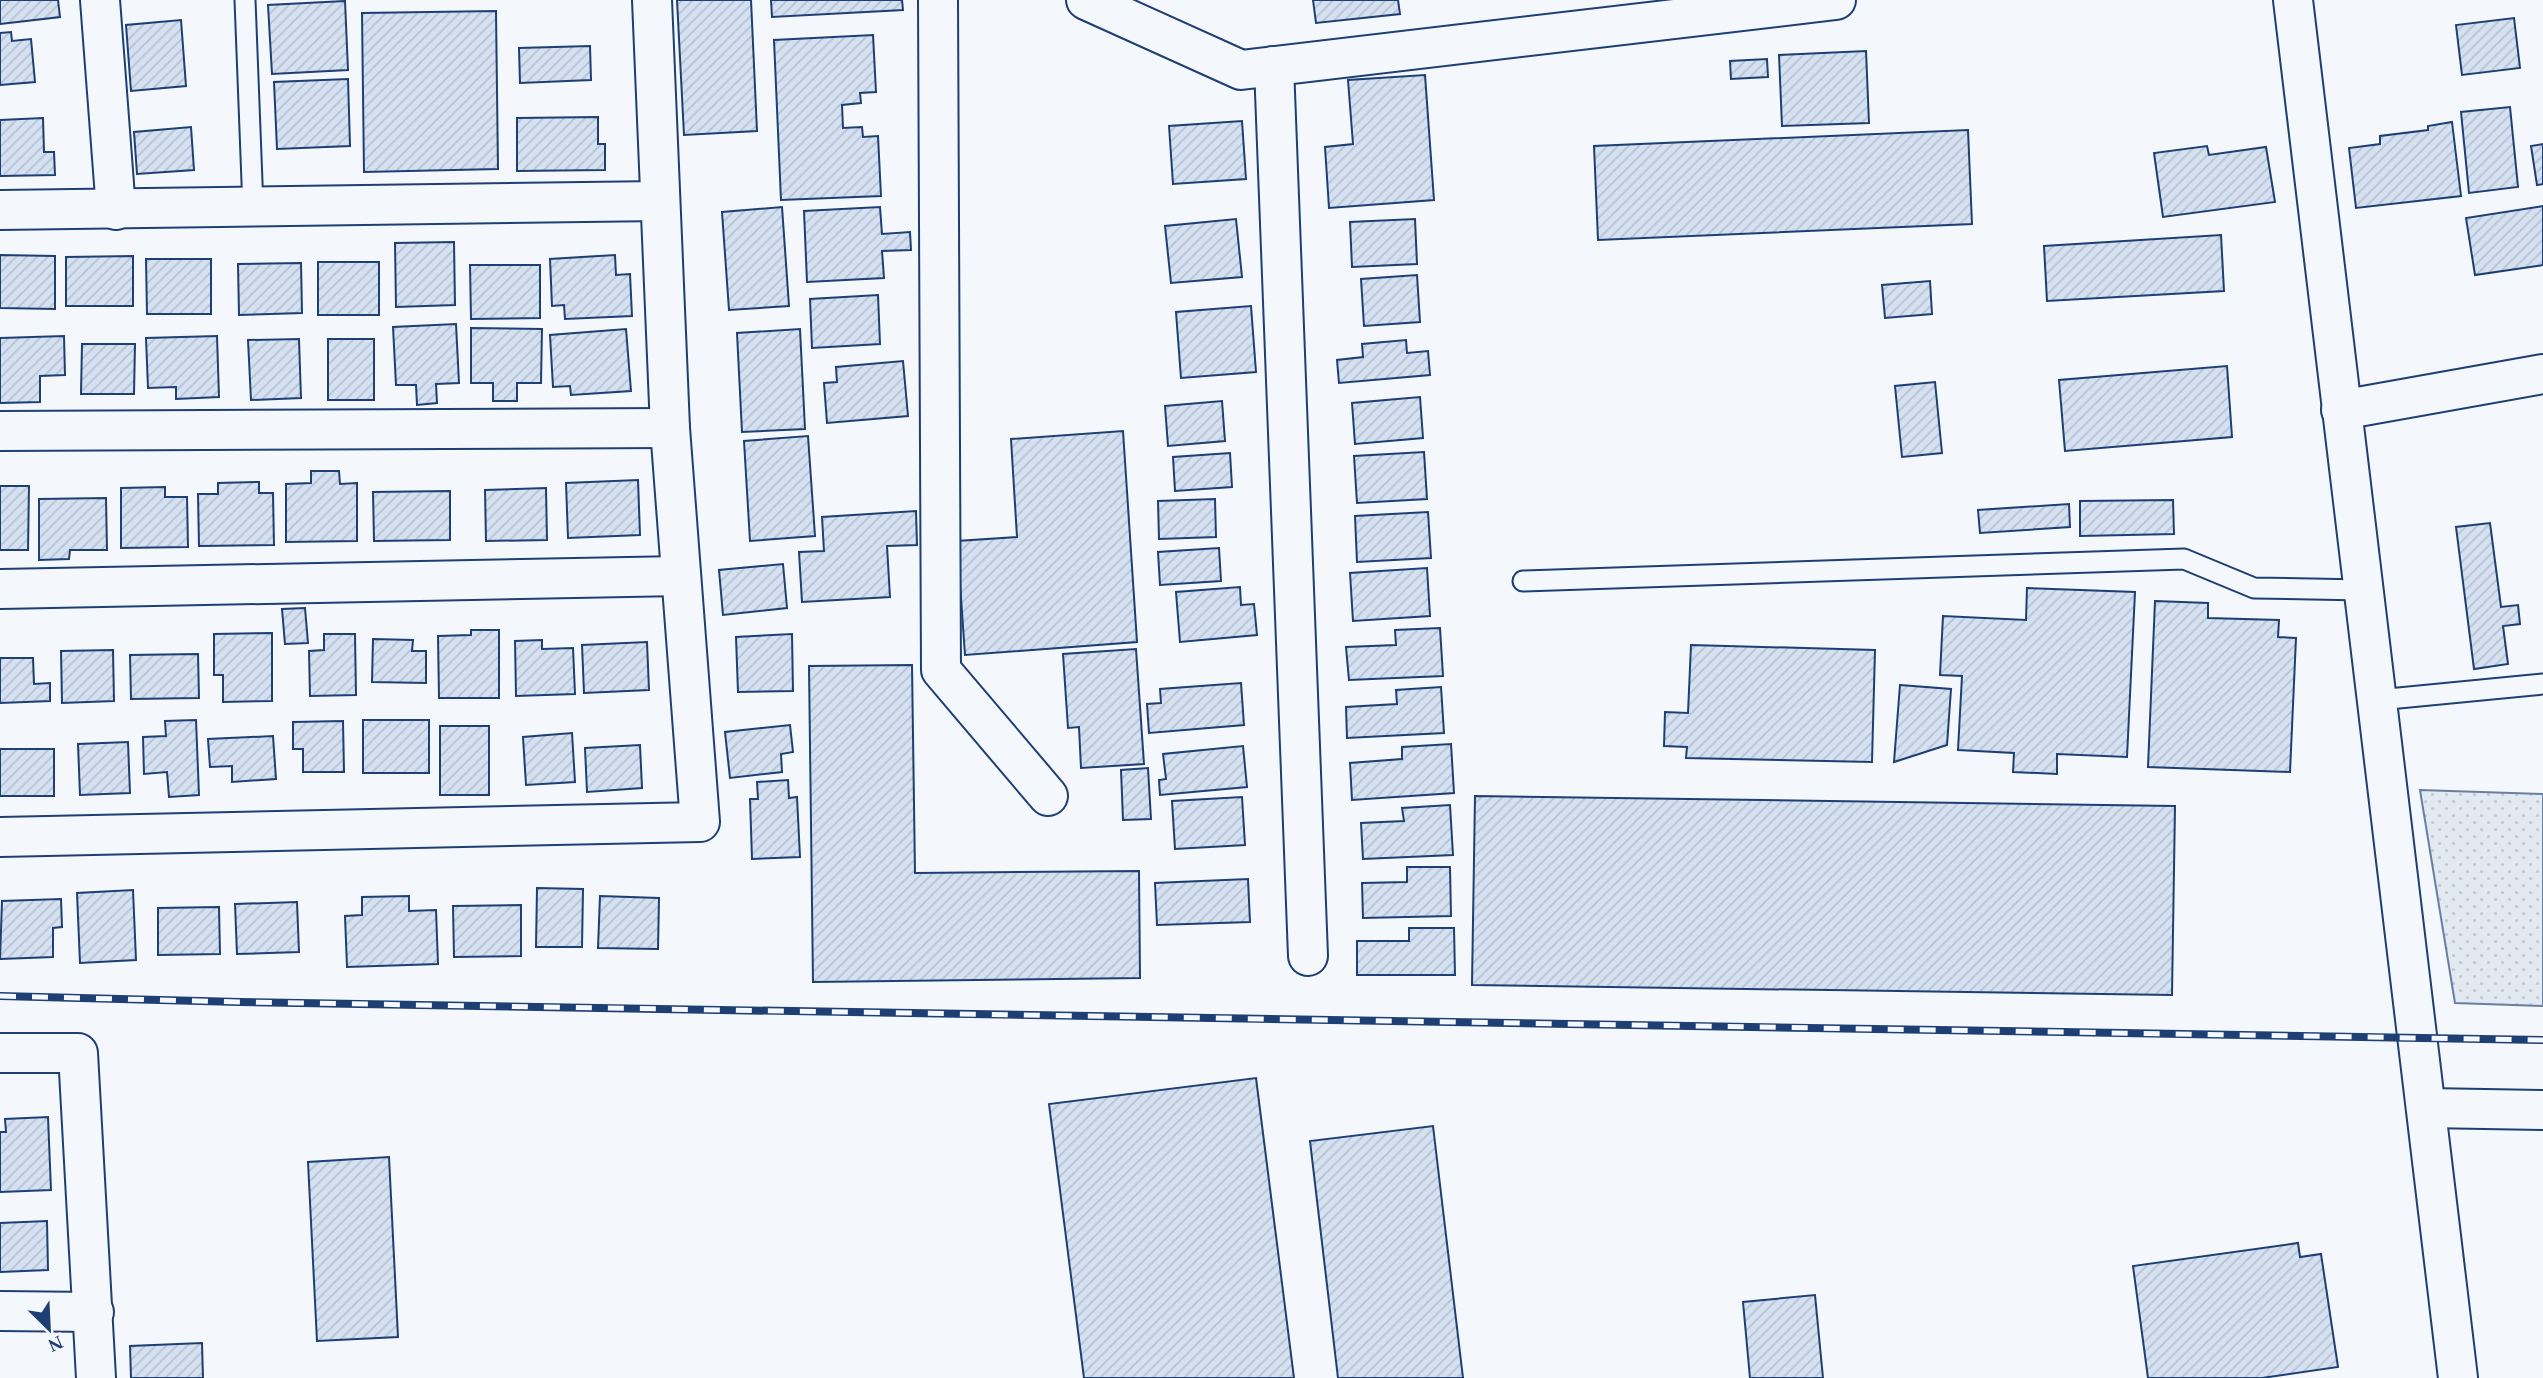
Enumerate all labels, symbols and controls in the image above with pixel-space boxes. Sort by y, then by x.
north arrow [14,1294,84,1364]
text: N [45,1332,66,1357]

